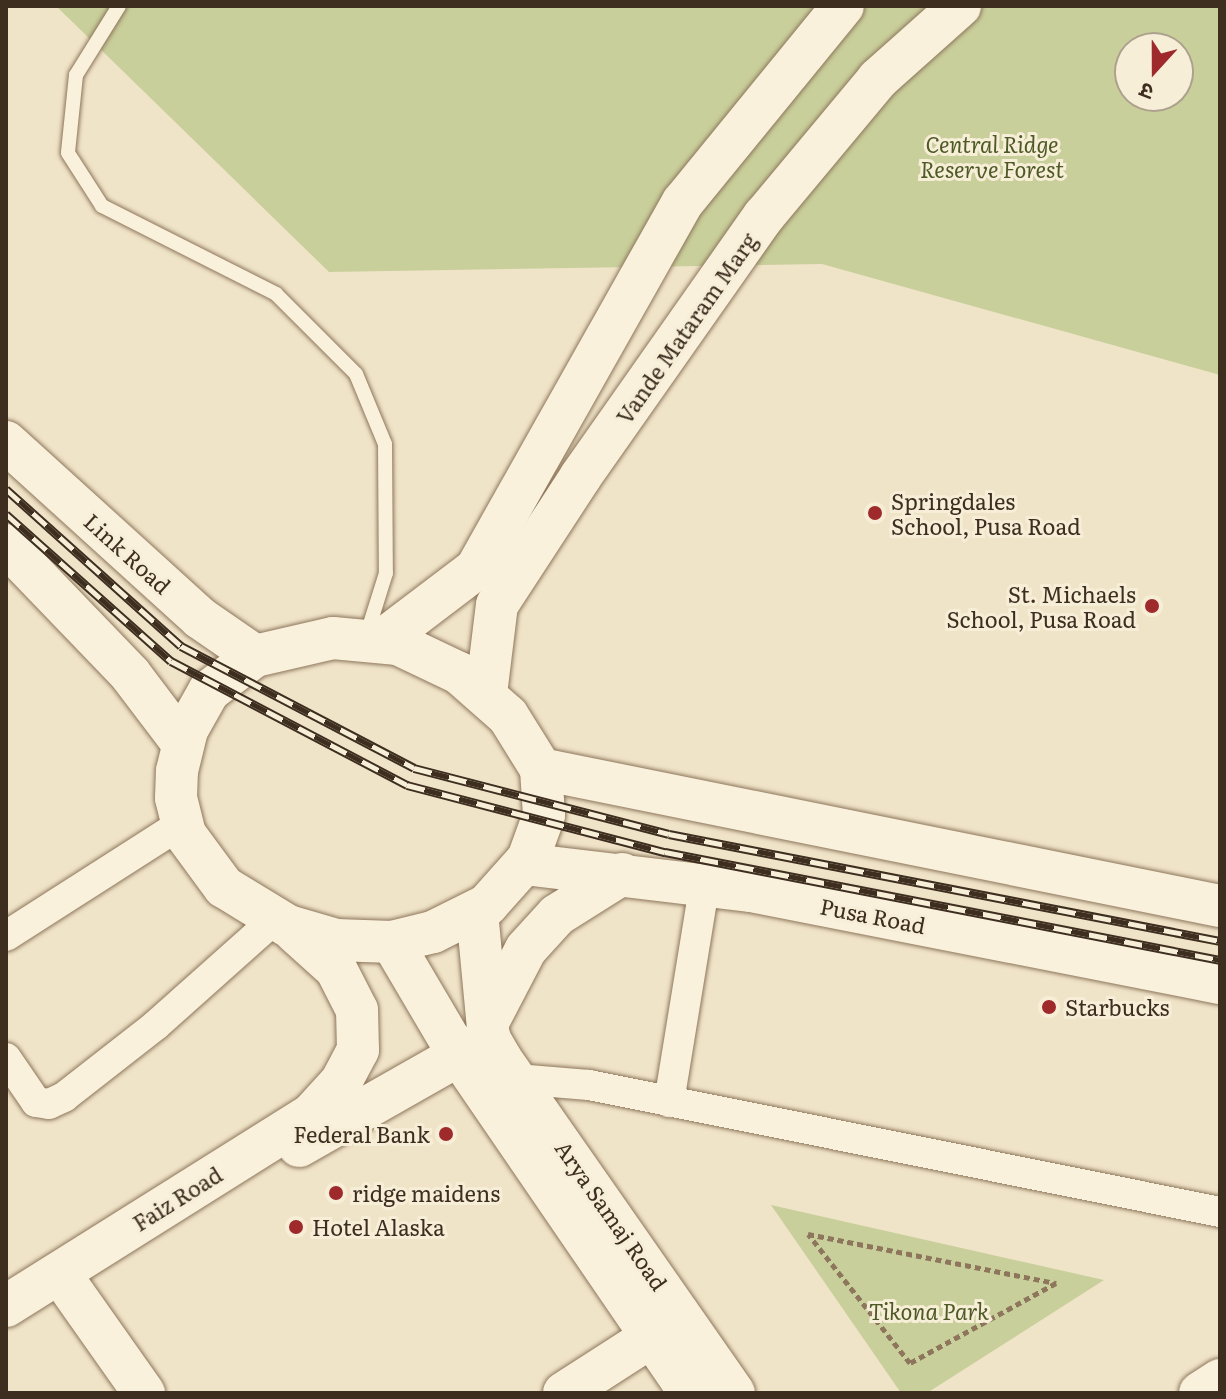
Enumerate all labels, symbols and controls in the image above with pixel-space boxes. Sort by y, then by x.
north arrow [1114,32,1194,112]
text: उ [1134,75,1158,111]
park label: Central Ridge Reserve Forest [920,130,1064,182]
street label: Vande Mataram Marg [610,228,762,428]
place label: Springdales School, Pusa Road [891,487,1081,538]
marker: Springdales School, Pusa Road [866,504,884,522]
street label: Link Road [79,507,177,599]
place label: St. Michaels School, Pusa Road [946,580,1136,632]
marker: St. Michaels School, Pusa Road [1143,597,1161,615]
street label: Pusa Road [818,892,928,938]
place label: Starbucks [1065,994,1170,1020]
marker: Starbucks [1040,998,1058,1016]
place label: Federal Bank [293,1121,430,1147]
marker: Federal Bank [437,1125,455,1143]
street label: Arya Samaj Road [550,1135,674,1295]
street label: Faiz Road [127,1160,227,1236]
place label: ridge maidens [352,1180,500,1206]
marker: ridge maidens [327,1184,345,1202]
place label: Hotel Alaska [312,1214,445,1240]
marker: Hotel Alaska [287,1218,305,1236]
park label: Tikona Park [869,1298,989,1324]

